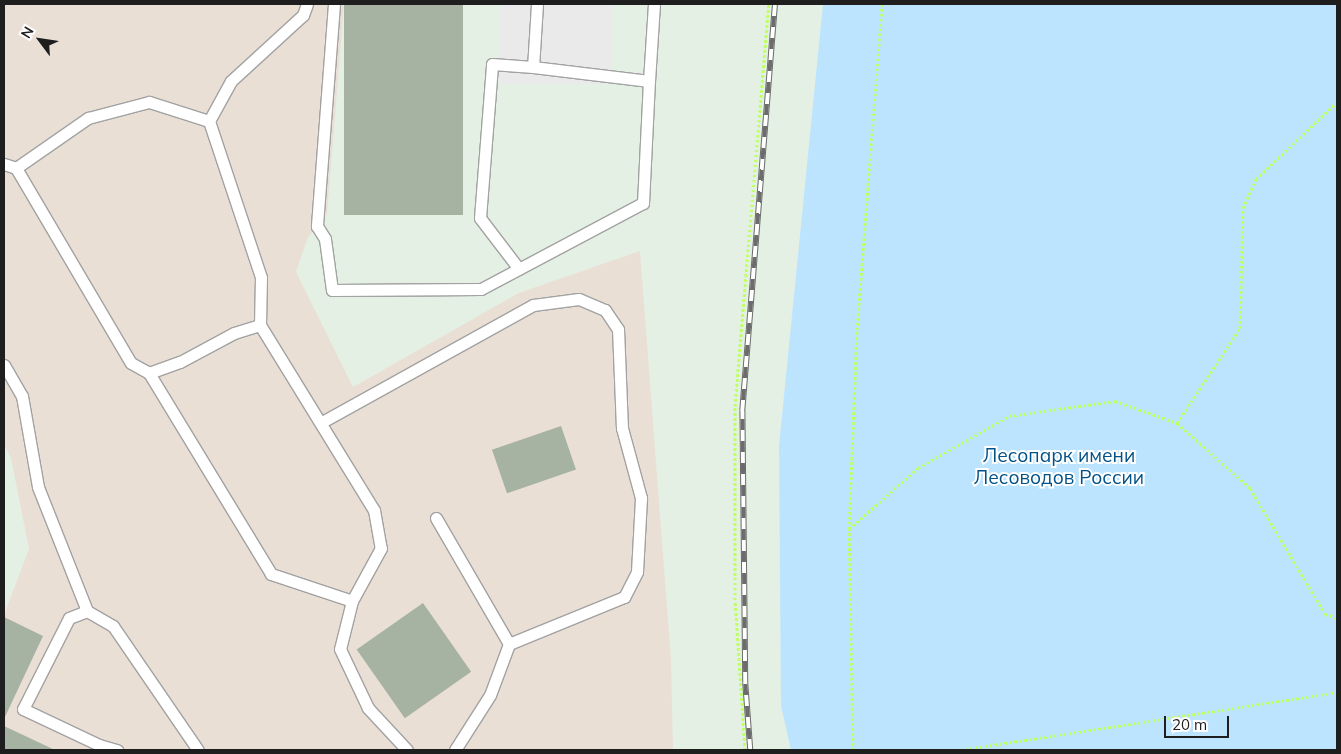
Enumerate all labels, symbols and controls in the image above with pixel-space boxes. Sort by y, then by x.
north arrow [15,15,65,65]
text: N [17,23,38,41]
park label: Лесопарк имени Лесоводов России [974,445,1144,489]
scale bar [1166,706,1231,738]
text: 20 m [1172,715,1207,734]

